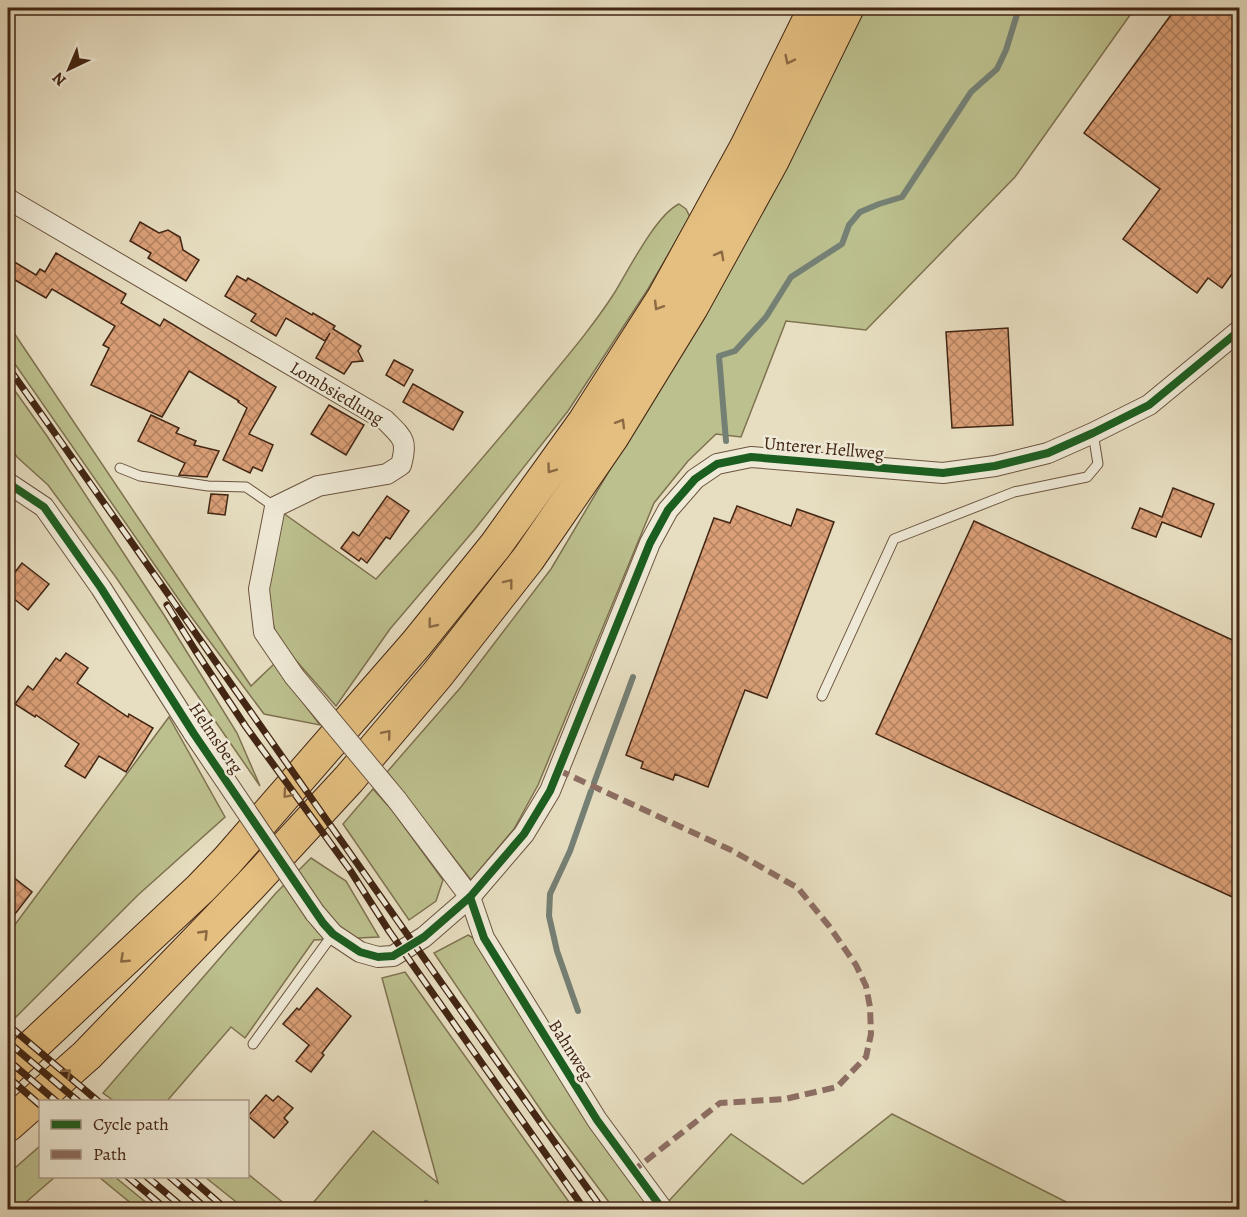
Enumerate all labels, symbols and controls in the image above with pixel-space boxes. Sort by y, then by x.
north arrow [39,39,99,99]
one-way arrow [785,54,796,65]
text: N [47,67,71,91]
one-way arrow [713,251,724,261]
one-way arrow [653,300,665,310]
street label: Lombsiedlung [286,356,388,430]
one-way arrow [614,419,626,429]
street label: Unterer Hellweg [763,431,885,465]
one-way arrow [547,463,558,474]
one-way arrow [502,578,513,589]
one-way arrow [429,617,440,628]
street label: Helmsberg [183,698,249,778]
one-way arrow [379,730,390,741]
one-way arrow [283,787,294,798]
one-way arrow [197,930,208,940]
one-way arrow [121,952,132,963]
street label: Bahnweg [543,1015,599,1085]
one-way arrow [60,1069,71,1080]
legend [39,1100,249,1178]
text: Cycle path [93,1112,169,1136]
text: Path [93,1142,127,1166]

